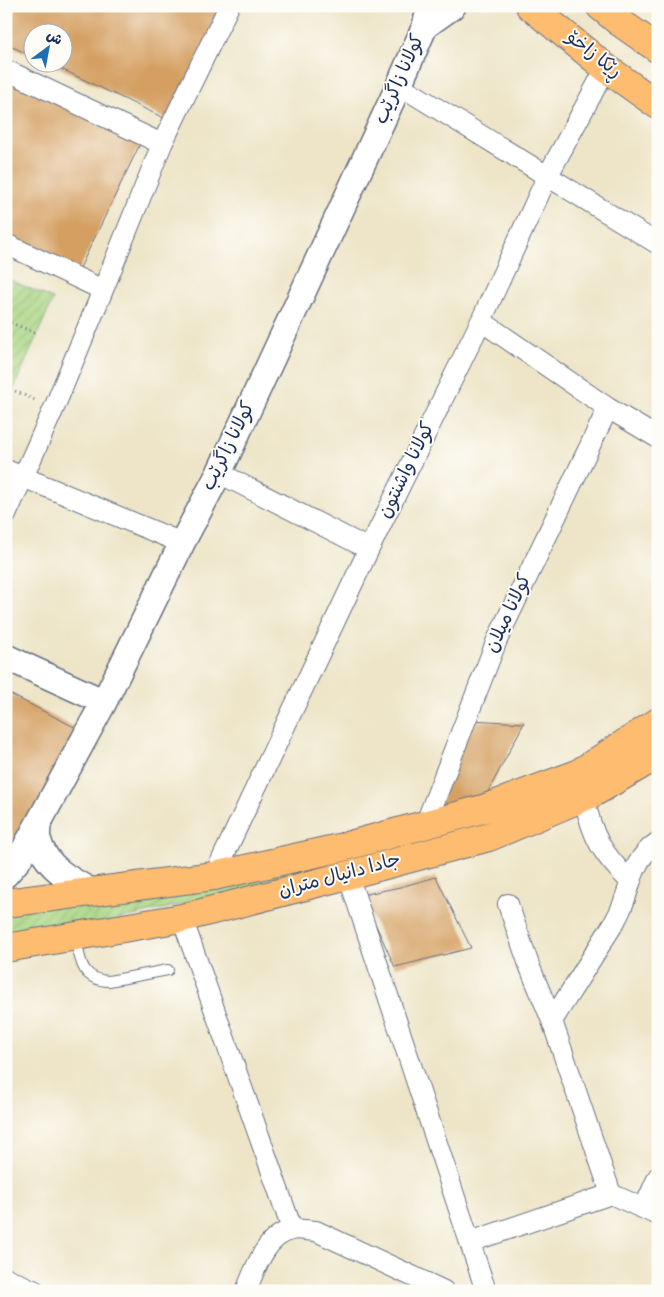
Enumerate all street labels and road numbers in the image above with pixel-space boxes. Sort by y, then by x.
street label: ڕێکا زاخۆ [558,24,626,86]
street label: كولانا زاگرێب [369,31,433,129]
street label: كولانا زاگرێب [197,398,263,496]
street label: كولانا واشنتون [373,418,443,524]
street label: كولانا ميلان [480,570,540,658]
street label: جادا دانيال متران [276,848,404,906]

